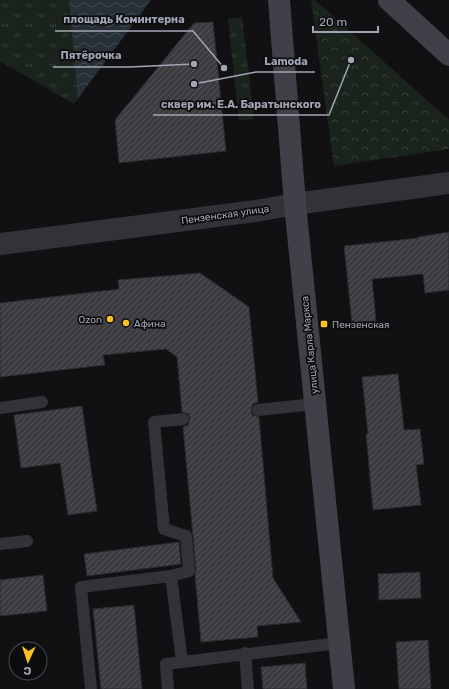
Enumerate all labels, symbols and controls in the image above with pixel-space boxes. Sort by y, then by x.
callout: площадь Коминтерна [55,8,193,31]
scale bar [313,8,378,34]
text: площадь Коминтерна [63,13,185,26]
text: 20 m [319,15,347,29]
callout: Пятёрочка [53,44,130,67]
text: Пятёрочка [61,49,121,62]
callout: Lamoda [256,49,315,72]
text: Lamoda [264,55,308,68]
callout: сквер им. Е.А. Баратынского [153,92,329,115]
text: сквер им. Е.А. Баратынского [161,98,321,111]
street label: Пензенская улица [180,203,270,227]
street label: улица Карла Маркса [299,295,321,394]
place label: Ozon [78,314,102,326]
marker: Ozon [105,314,115,324]
marker: Афина [121,318,131,328]
place label: Афина [134,318,166,330]
marker: Пензенская [319,319,329,329]
place label: Пензенская [332,319,390,331]
north arrow [8,641,48,681]
text: С [23,664,32,677]

